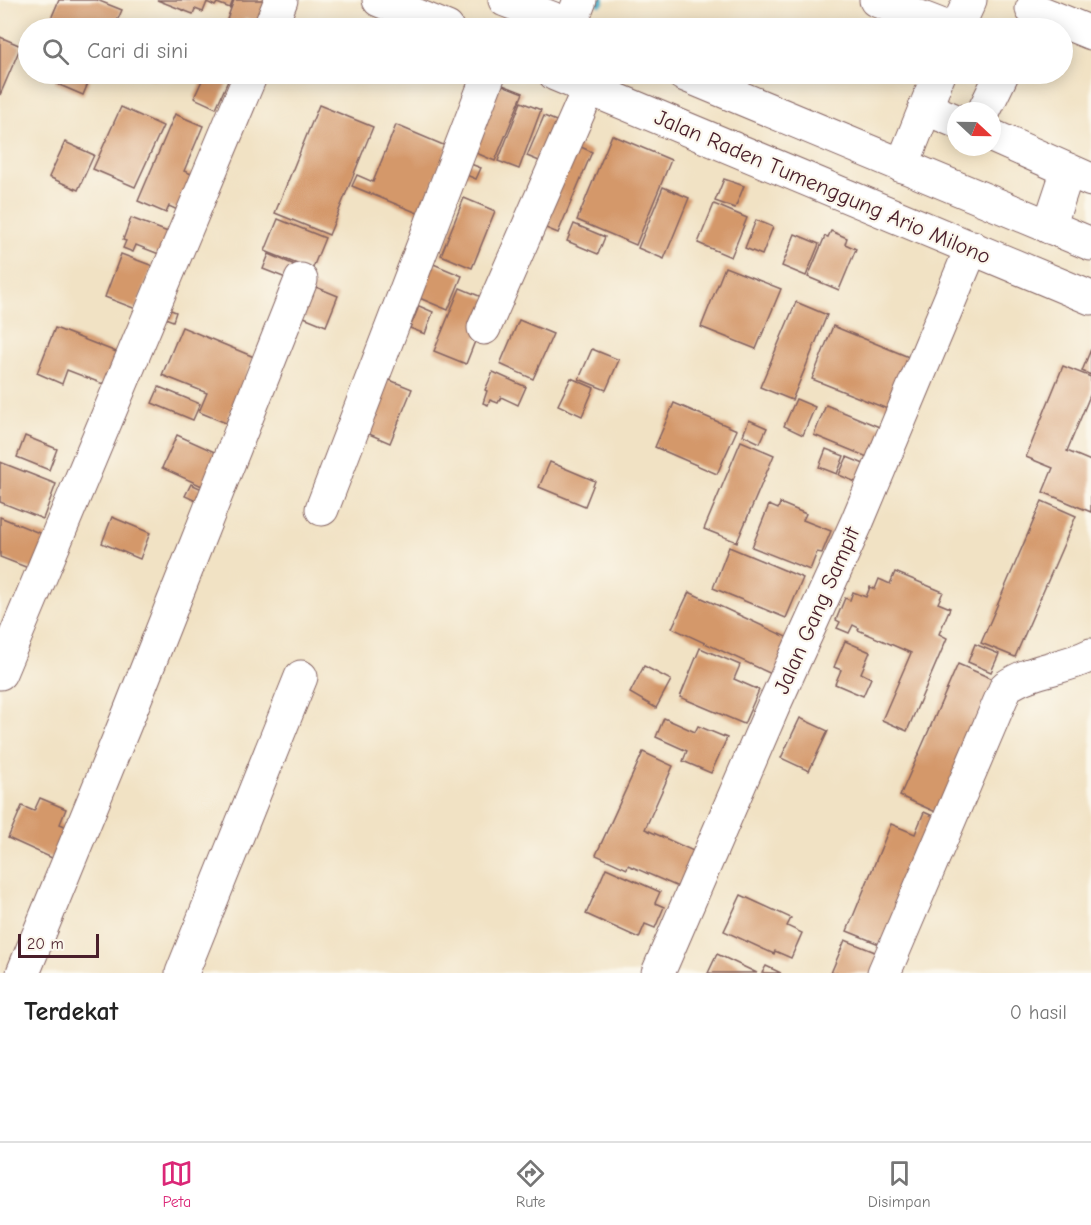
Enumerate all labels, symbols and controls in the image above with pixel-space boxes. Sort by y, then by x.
search box [18,18,1073,84]
icon: search [39,35,72,68]
text: Cari di sini [87,38,188,64]
north arrow [947,102,1001,156]
street label: Jalan Raden Tumenggung Ario Milono [651,104,995,270]
street label: Jalan Gang Sampit [768,522,866,698]
scale bar [18,931,99,958]
text: 20 m [27,935,64,953]
text: Terdekat [24,997,118,1027]
text: 0 hasil [1010,1001,1067,1024]
tab: Peta [160,1157,193,1211]
tab: Rute [514,1157,547,1211]
tab: Disimpan [868,1157,931,1211]

